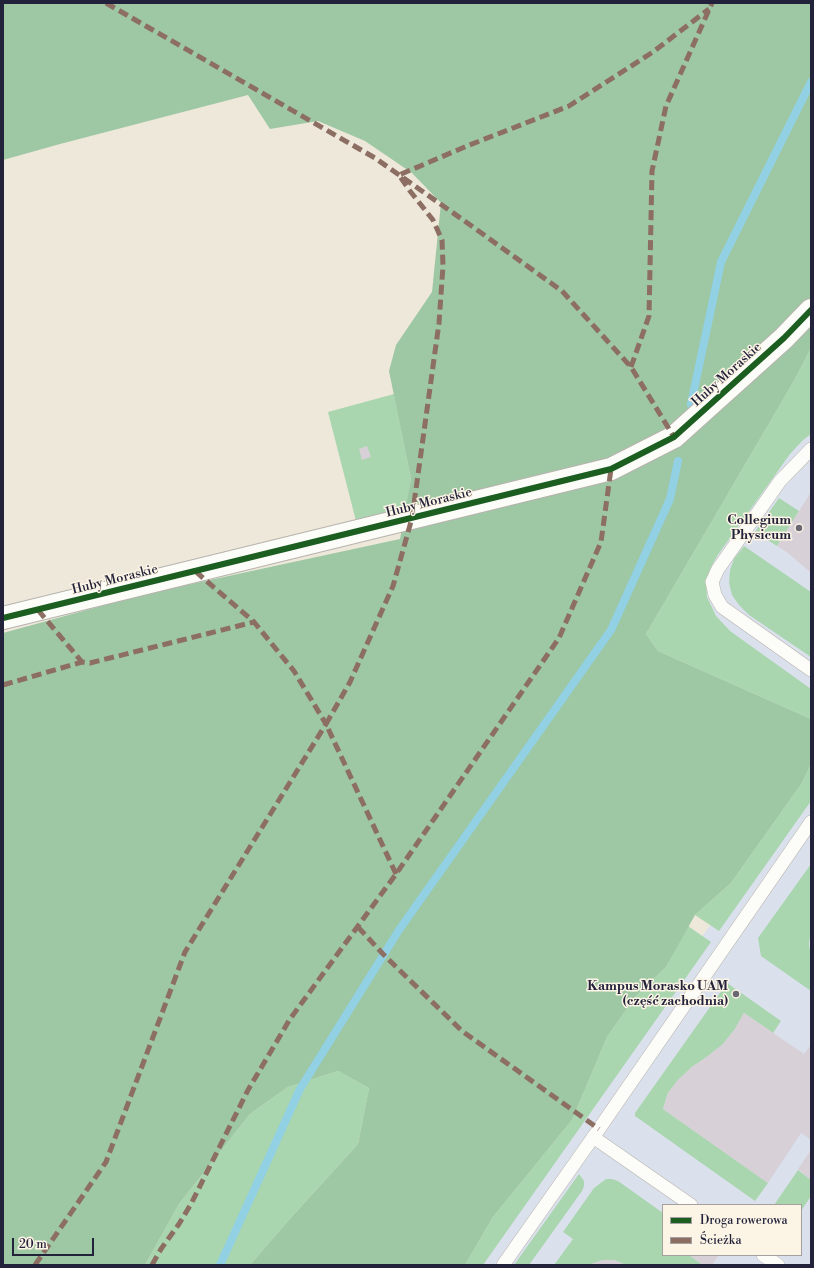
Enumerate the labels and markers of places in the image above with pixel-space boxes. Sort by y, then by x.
place label: Collegium Physicum [727,513,791,544]
marker: Collegium Physicum [794,523,804,533]
place label: Kampus Morasko UAM (część zachodnia) [587,979,728,1010]
marker: Kampus Morasko UAM (część zachodnia) [731,989,741,999]

